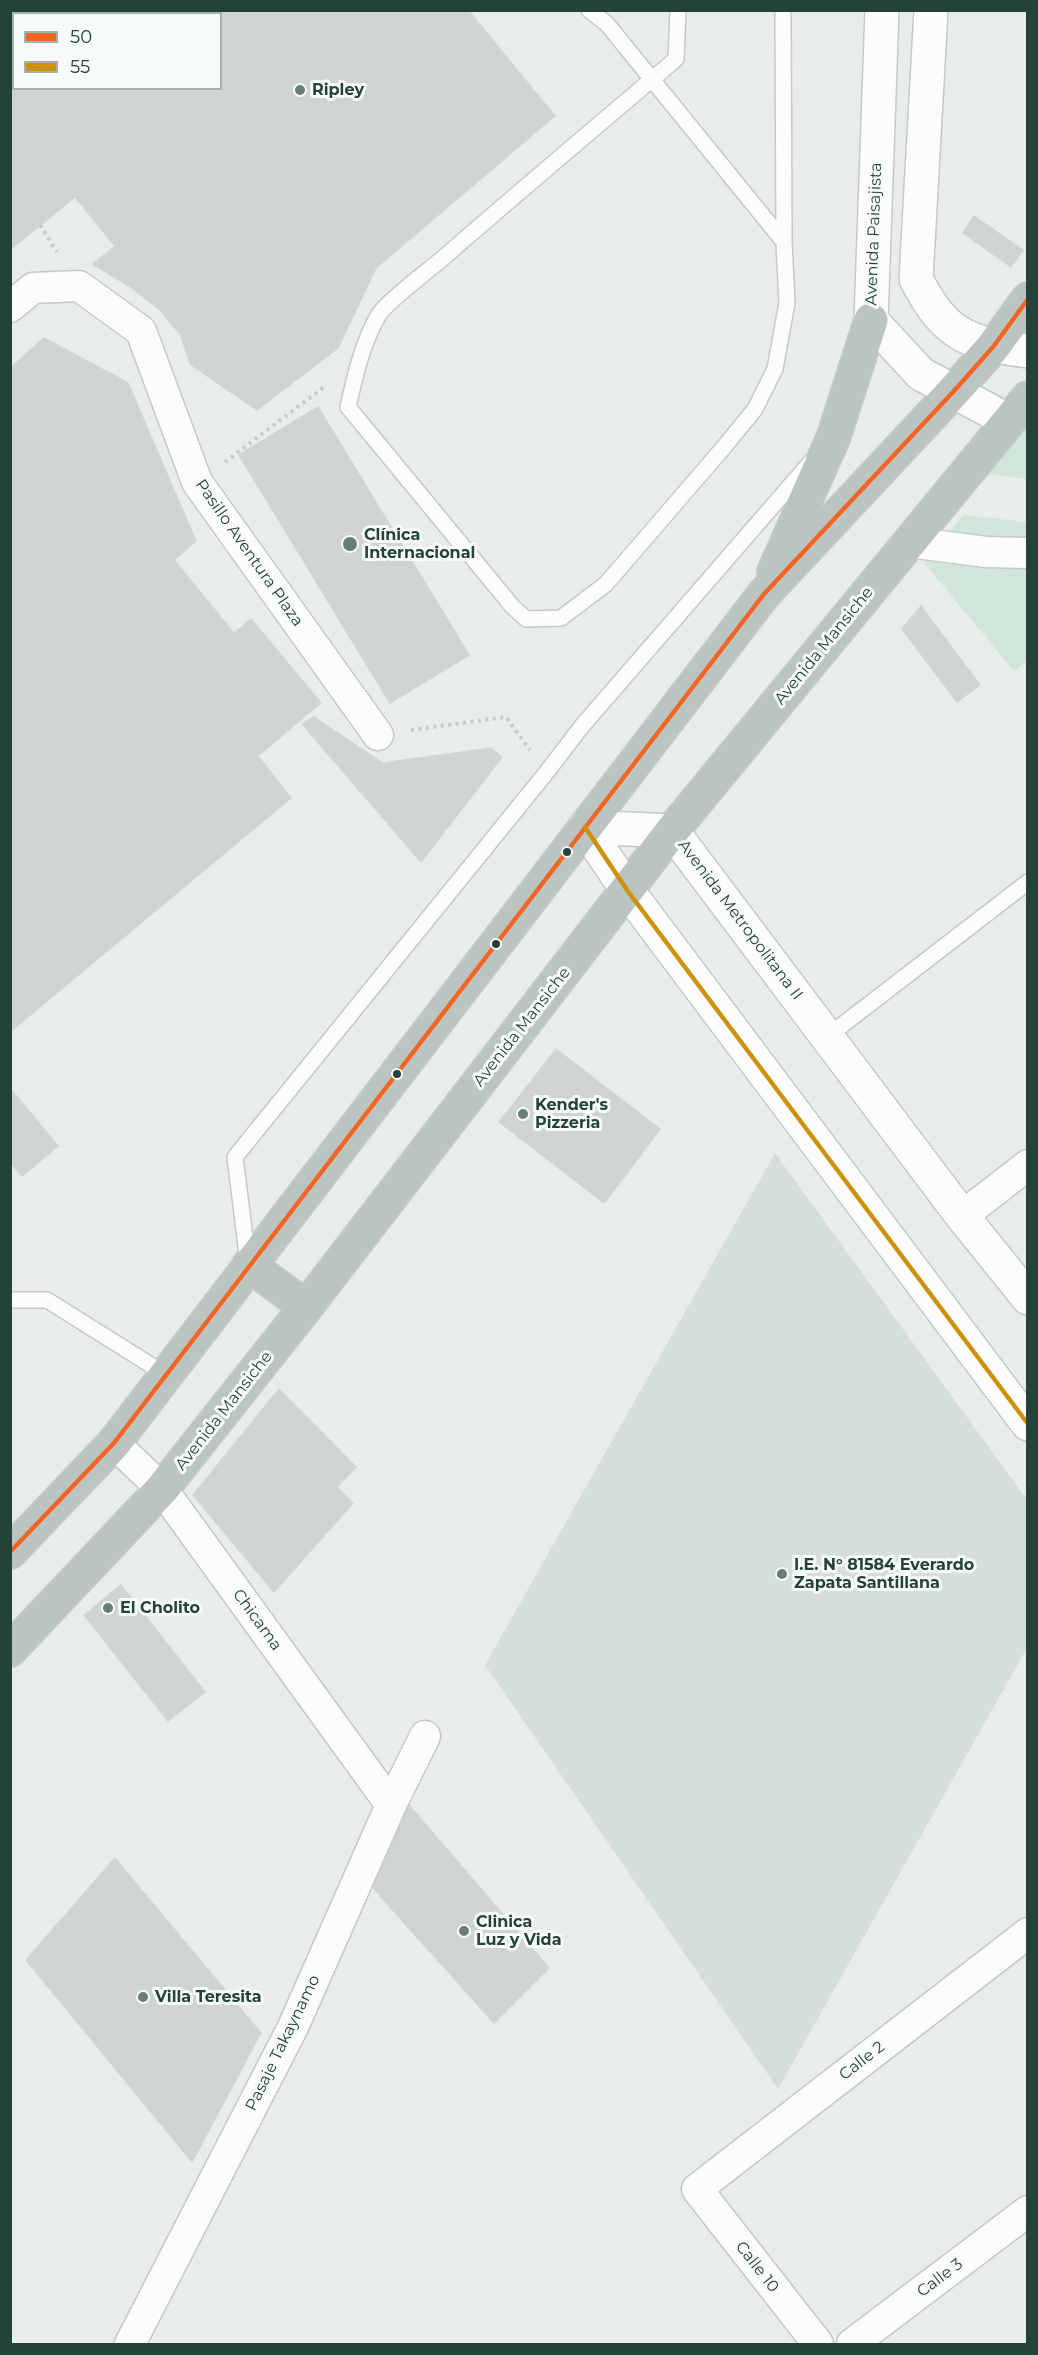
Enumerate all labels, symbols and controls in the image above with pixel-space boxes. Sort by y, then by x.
legend [12,12,222,90]
text: 50 [70,26,92,48]
text: 55 [70,56,90,78]
place label: Ripley [312,80,364,100]
marker: Ripley [293,83,307,97]
street label: Avenida Paisajista [862,162,886,306]
street label: Pasillo Aventura Plaza [191,476,307,630]
place label: Clínica Internacional [364,525,475,563]
marker: Clínica Internacional [341,535,359,553]
street label: Avenida Mansiche [771,583,877,709]
street label: Avenida Metropolitana II [674,836,806,1004]
unlabelled marker [561,846,573,858]
unlabelled marker [490,938,502,950]
street label: Avenida Mansiche [470,964,574,1090]
unlabelled marker [391,1068,403,1080]
place label: Kender's Pizzeria [535,1095,608,1133]
marker: Kender's Pizzeria [516,1107,530,1121]
street label: Avenida Mansiche [172,1348,276,1474]
place label: I.E. N° 81584 Everardo Zapata Santillana [794,1555,974,1593]
marker: I.E. N° 81584 Everardo Zapata Santillana [775,1567,789,1581]
street label: Chicama [228,1586,286,1654]
place label: El Cholito [120,1598,200,1618]
marker: El Cholito [101,1601,115,1615]
place label: Clinica Luz y Vida [476,1912,562,1950]
marker: Clinica Luz y Vida [457,1924,471,1938]
street label: Pasaje Takaynamo [242,1972,324,2114]
place label: Villa Teresita [155,1987,262,2007]
marker: Villa Teresita [136,1990,150,2004]
street label: Calle 2 [836,2037,888,2085]
street label: Calle 10 [731,2238,783,2296]
street label: Calle 3 [913,2255,967,2301]

